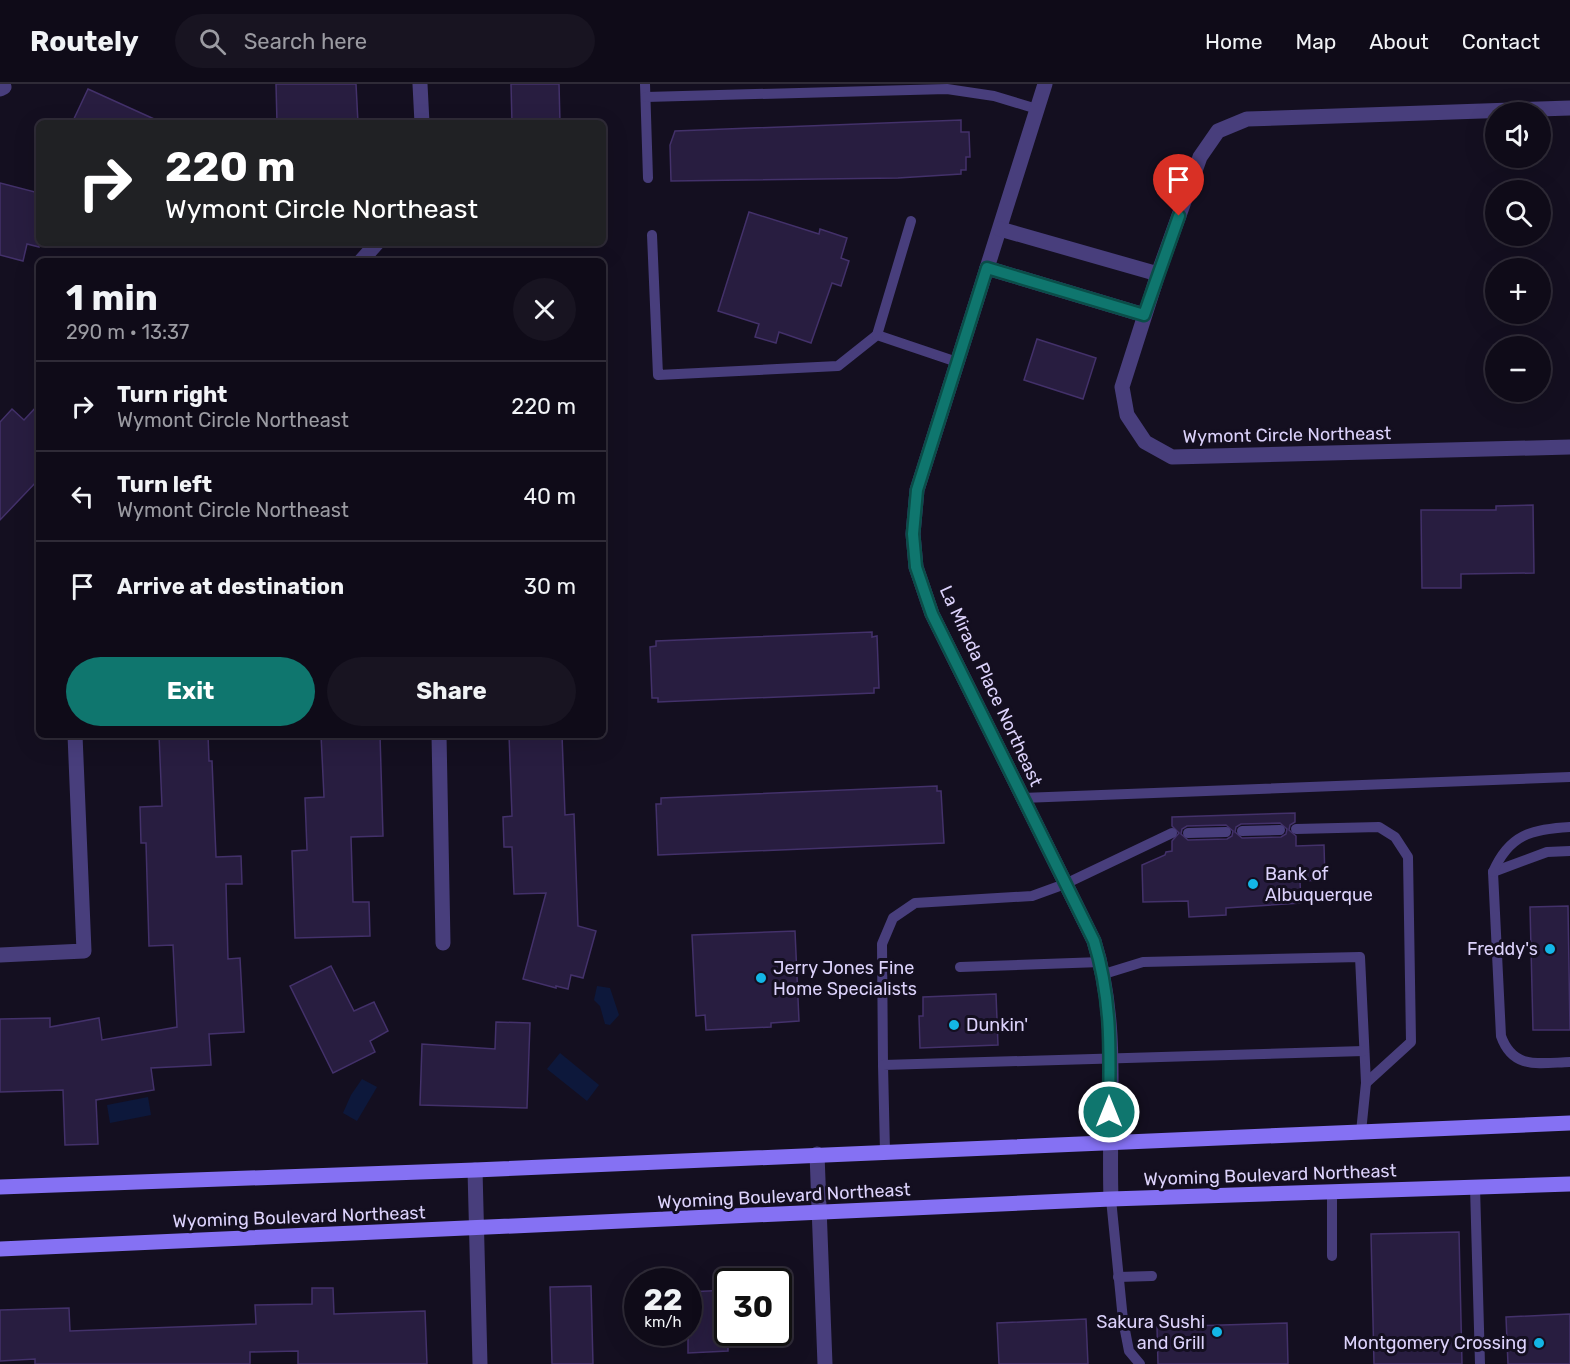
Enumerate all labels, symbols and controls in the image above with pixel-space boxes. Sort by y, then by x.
search box [175,14,595,68]
text: Routely [30,25,139,58]
icon: search [196,25,229,58]
text: Search here [244,28,367,55]
text: Home [1205,29,1262,54]
text: Map [1295,29,1336,54]
text: About [1369,29,1429,54]
text: Contact [1462,29,1540,54]
map controls [1485,102,1551,402]
button: sound [1485,102,1551,168]
text: 220 m [165,142,296,192]
icon: right [66,144,144,222]
pin [1153,154,1204,216]
icon: arrive [1162,163,1195,196]
button: search [1485,180,1551,246]
text: Wymont Circle Northeast [165,193,478,225]
button: + [1485,258,1551,324]
text: 1 min [66,276,158,319]
button: close [513,278,576,341]
text: 290 m · 13:37 [66,320,189,344]
button: − [1485,336,1551,402]
text: Turn right [117,381,227,408]
icon: right [66,390,99,423]
text: 220 m [511,393,576,420]
text: Wymont Circle Northeast [117,408,349,432]
street label: Wymont Circle Northeast [1183,422,1391,448]
text: Turn left [117,471,212,498]
icon: left [66,480,99,513]
text: 40 m [523,483,576,510]
text: Wymont Circle Northeast [117,498,349,522]
icon: arrive [66,570,99,603]
text: Arrive at destination [117,573,344,600]
text: 30 m [524,573,576,600]
street label: La Mirada Place Northeast [935,582,1047,790]
button: Exit [66,657,315,726]
button: Share [327,657,576,726]
place label: Bank of Albuquerque [1265,863,1373,906]
marker: Bank of Albuquerque [1246,877,1260,891]
place label: Freddy's [1467,938,1538,960]
marker: Freddy's [1543,942,1557,956]
place label: Jerry Jones Fine Home Specialists [773,957,917,1000]
marker: Jerry Jones Fine Home Specialists [754,971,768,985]
place label: Dunkin' [966,1014,1028,1036]
marker: Dunkin' [947,1018,961,1032]
position arrow [1077,1080,1141,1144]
street label: Wyoming Boulevard Northeast [1143,1160,1397,1190]
street label: Wyoming Boulevard Northeast [657,1178,911,1214]
street label: Wyoming Boulevard Northeast [172,1202,426,1232]
speed limit sign: 30 [714,1268,792,1346]
text: 22 [644,1282,683,1318]
place label: Sakura Sushi and Grill [1096,1311,1205,1354]
text: km/h [644,1313,682,1331]
marker: Sakura Sushi and Grill [1210,1325,1224,1339]
place label: Montgomery Crossing [1343,1332,1527,1354]
marker: Montgomery Crossing [1532,1336,1546,1350]

